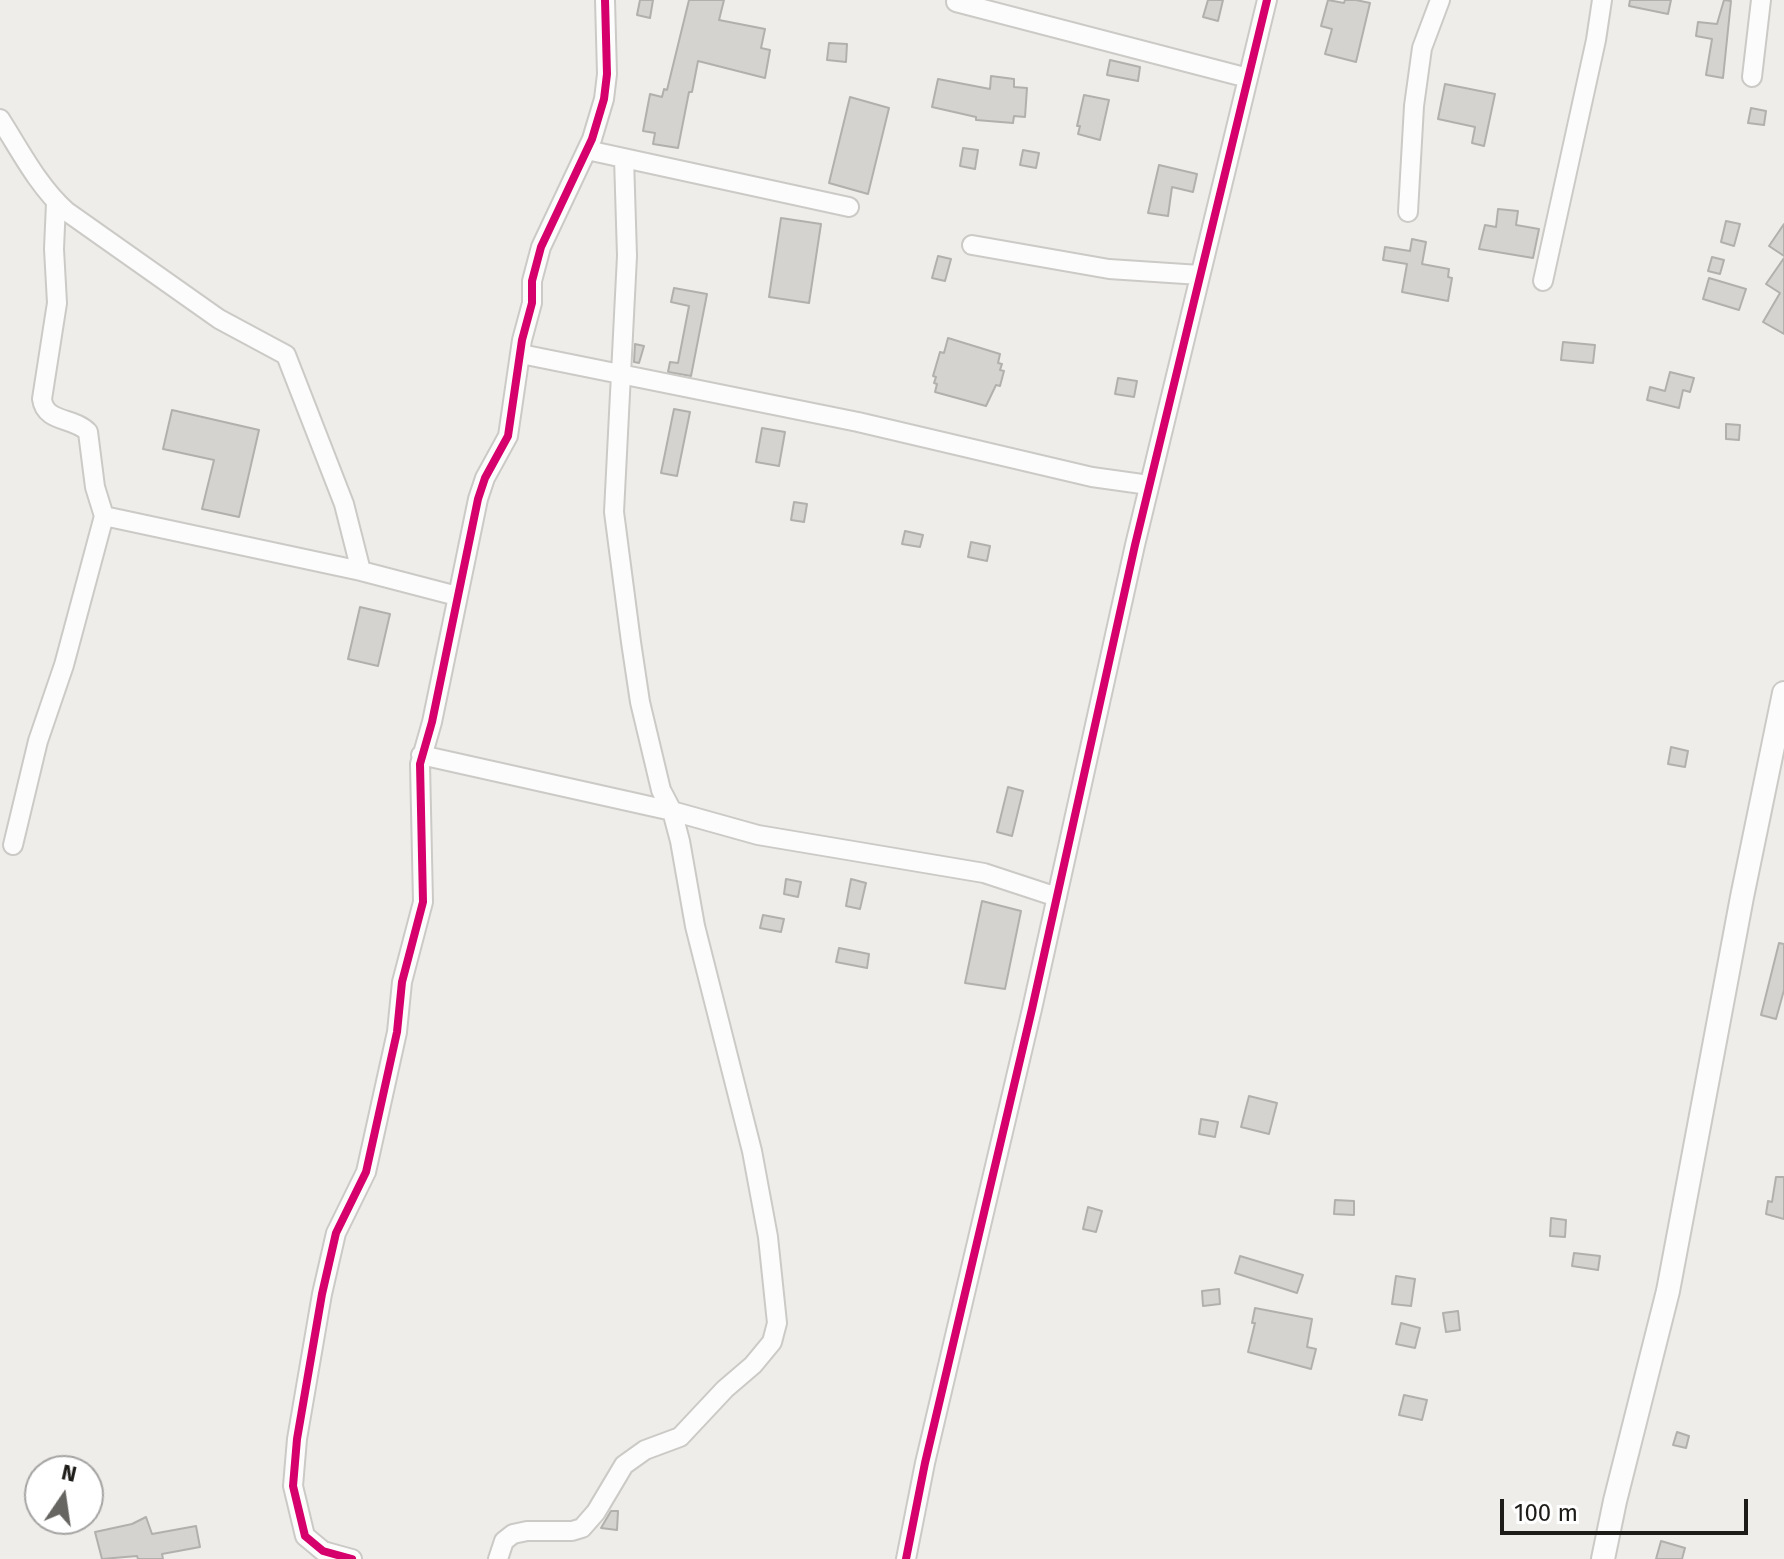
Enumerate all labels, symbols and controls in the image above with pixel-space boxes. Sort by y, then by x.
north arrow [24,1455,104,1535]
text: N [59,1458,79,1488]
scale bar [1504,1483,1752,1533]
text: 100 m [1514,1499,1578,1527]

